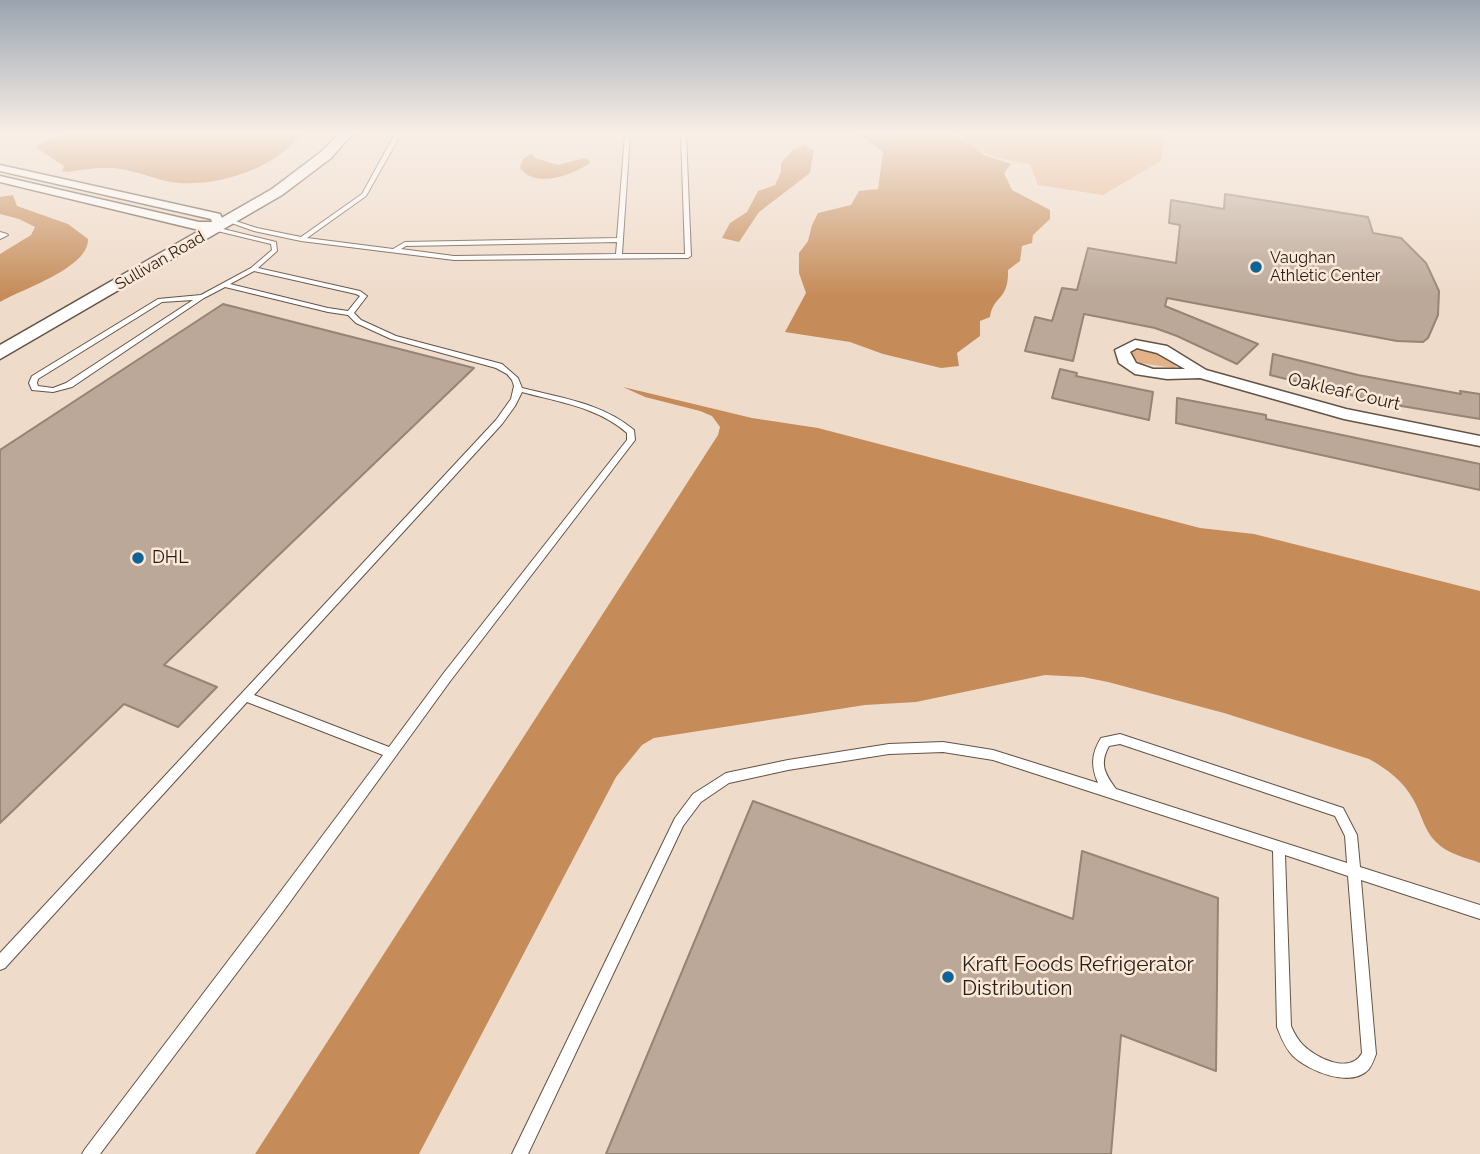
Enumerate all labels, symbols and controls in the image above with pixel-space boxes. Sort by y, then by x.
street label: Sullivan Road [112,228,208,294]
place label: Vaughan Athletic Center [1270,248,1380,286]
marker: Vaughan Athletic Center [1248,259,1264,275]
street label: Oakleaf Court [1286,369,1402,415]
place label: DHL [152,547,189,569]
marker: DHL [130,550,146,566]
place label: Kraft Foods Refrigerator Distribution [962,952,1194,1002]
marker: Kraft Foods Refrigerator Distribution [940,969,956,985]

